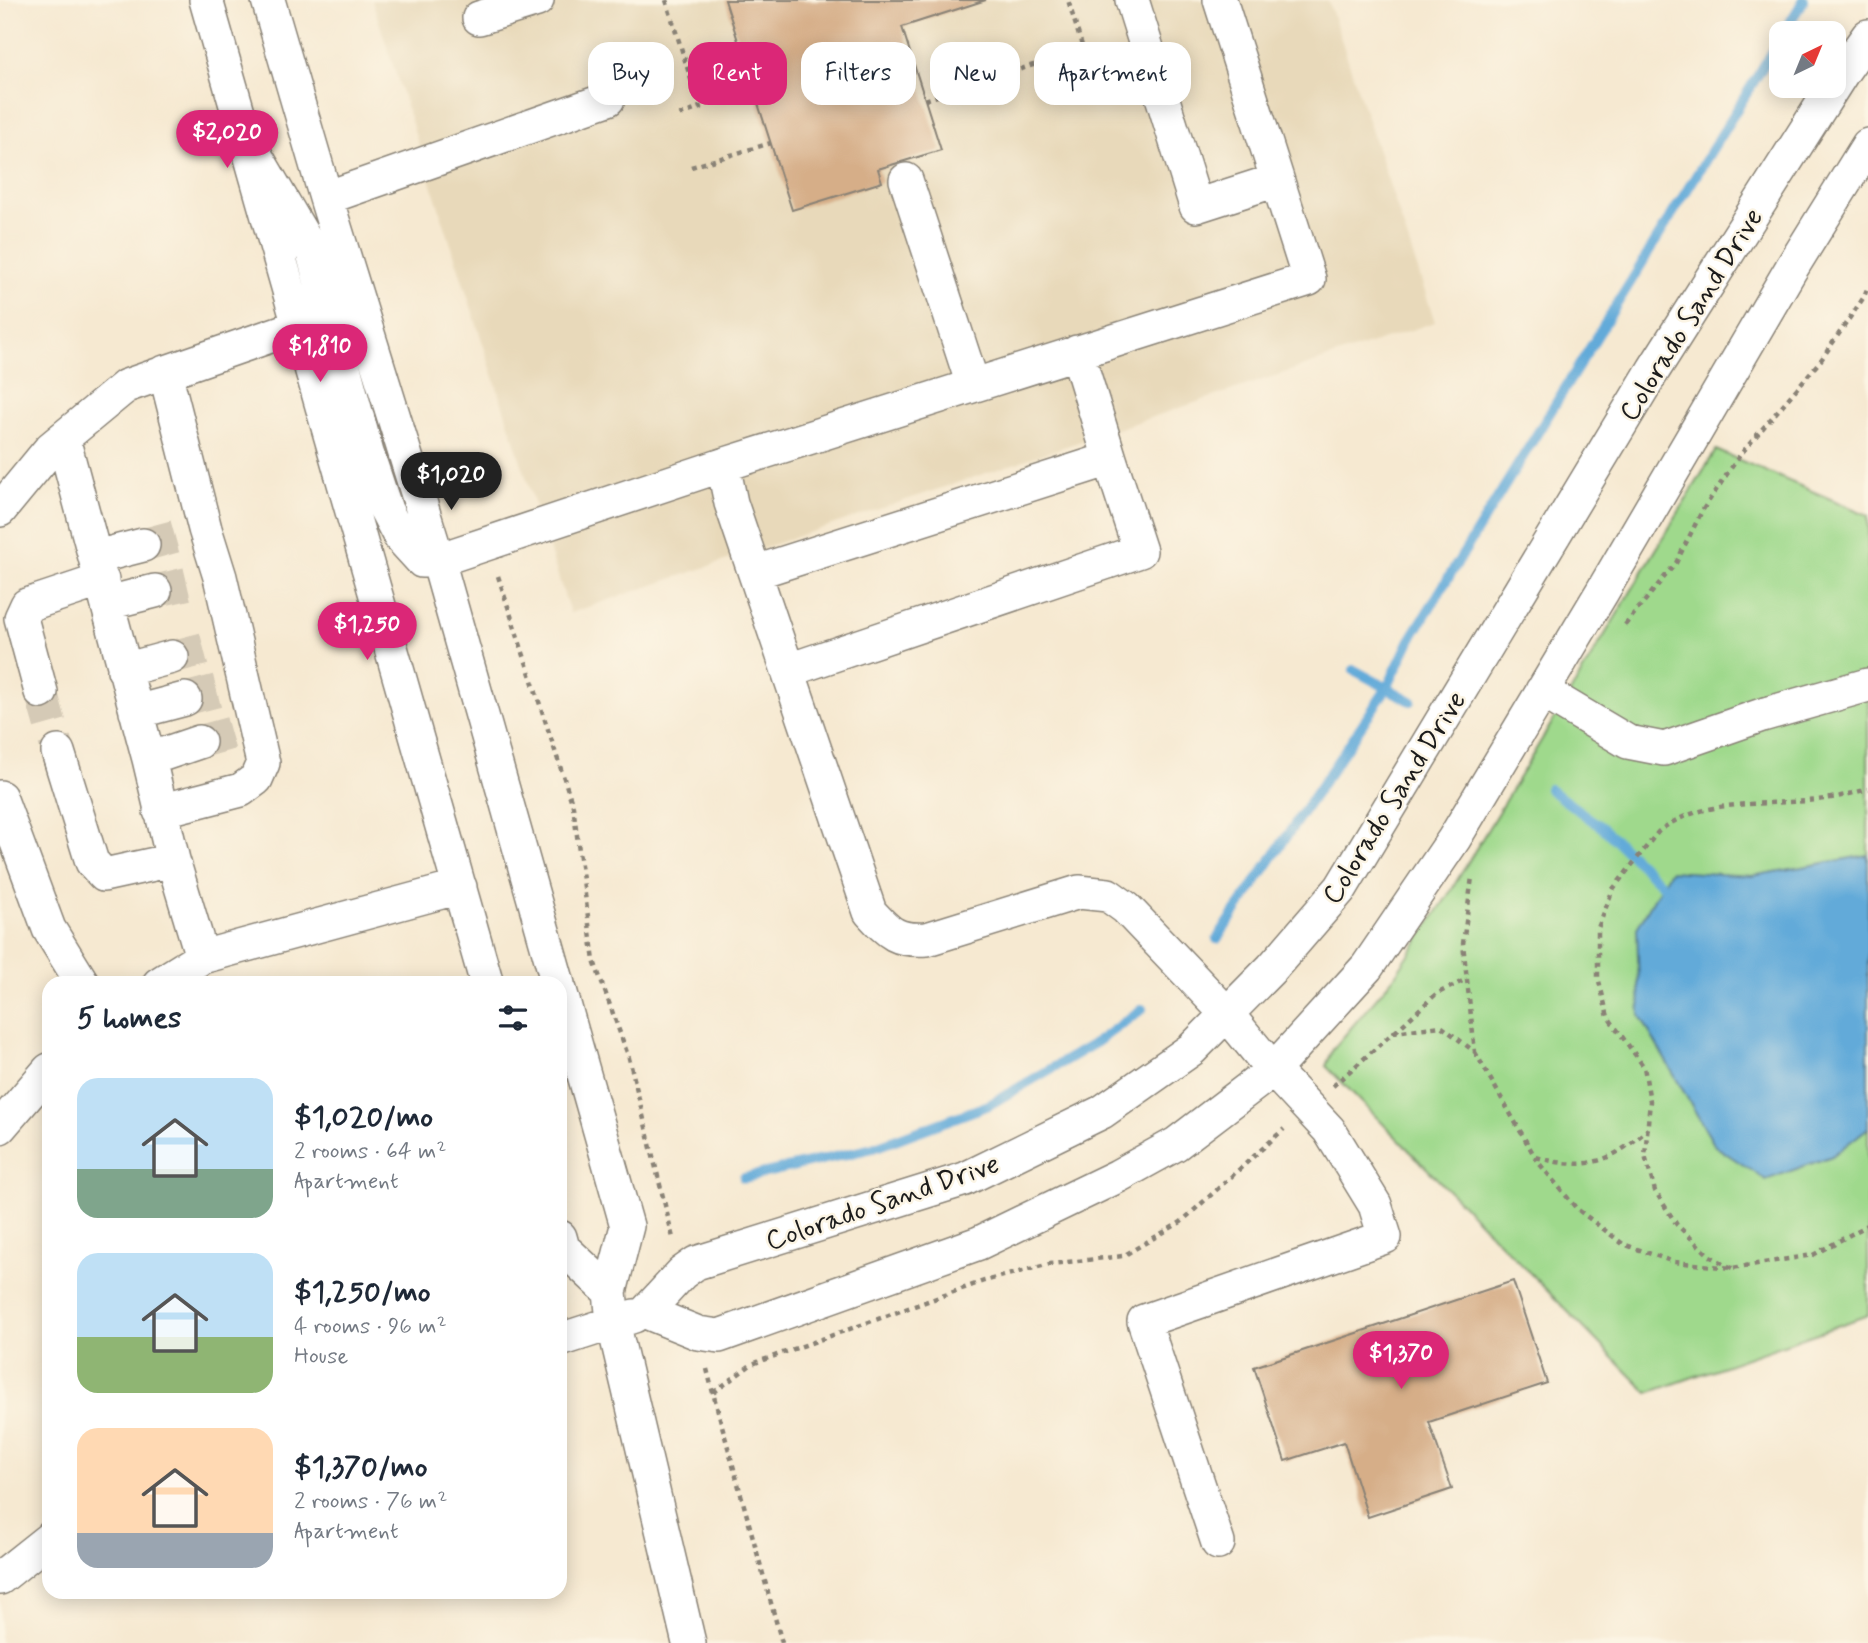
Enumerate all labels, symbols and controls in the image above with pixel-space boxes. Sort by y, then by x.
north arrow [1769,21,1846,98]
map controls [1769,21,1846,98]
chip: Buy [588,42,674,105]
chip: Rent [688,42,787,105]
chip: Filters [801,42,916,105]
chip: New [930,42,1020,105]
chip: Apartment [1034,42,1191,105]
pin: $2,020 [170,110,284,170]
text: $2,020 [192,118,262,148]
street label: Colorado Sand Drive [1612,202,1773,429]
pin: $1,810 [263,324,377,384]
text: $1,810 [288,332,352,362]
pin: $1,020 [394,452,508,512]
text: $1,020 [417,460,485,490]
pin: $1,250 [310,602,424,662]
text: $1,250 [334,610,400,640]
street label: Colorado Sand Drive [1315,685,1476,912]
text: 5 homes [77,999,182,1038]
icon: filters [494,999,532,1037]
text: $1,020/mo [294,1098,433,1137]
icon: home [133,1106,217,1190]
text: 2 rooms · 64 m² [294,1137,446,1167]
street label: Colorado Sand Drive [761,1146,1005,1261]
text: Apartment [294,1167,399,1197]
text: $1,250/mo [294,1273,431,1312]
icon: home [133,1281,217,1365]
text: 4 rooms · 96 m² [294,1312,447,1342]
pin: $1,370 [1344,1332,1458,1391]
text: $1,370 [1369,1339,1433,1369]
text: House [294,1342,348,1372]
text: $1,370/mo [294,1448,428,1487]
icon: home [133,1456,217,1540]
text: 2 rooms · 76 m² [294,1487,447,1517]
text: Apartment [294,1517,399,1547]

